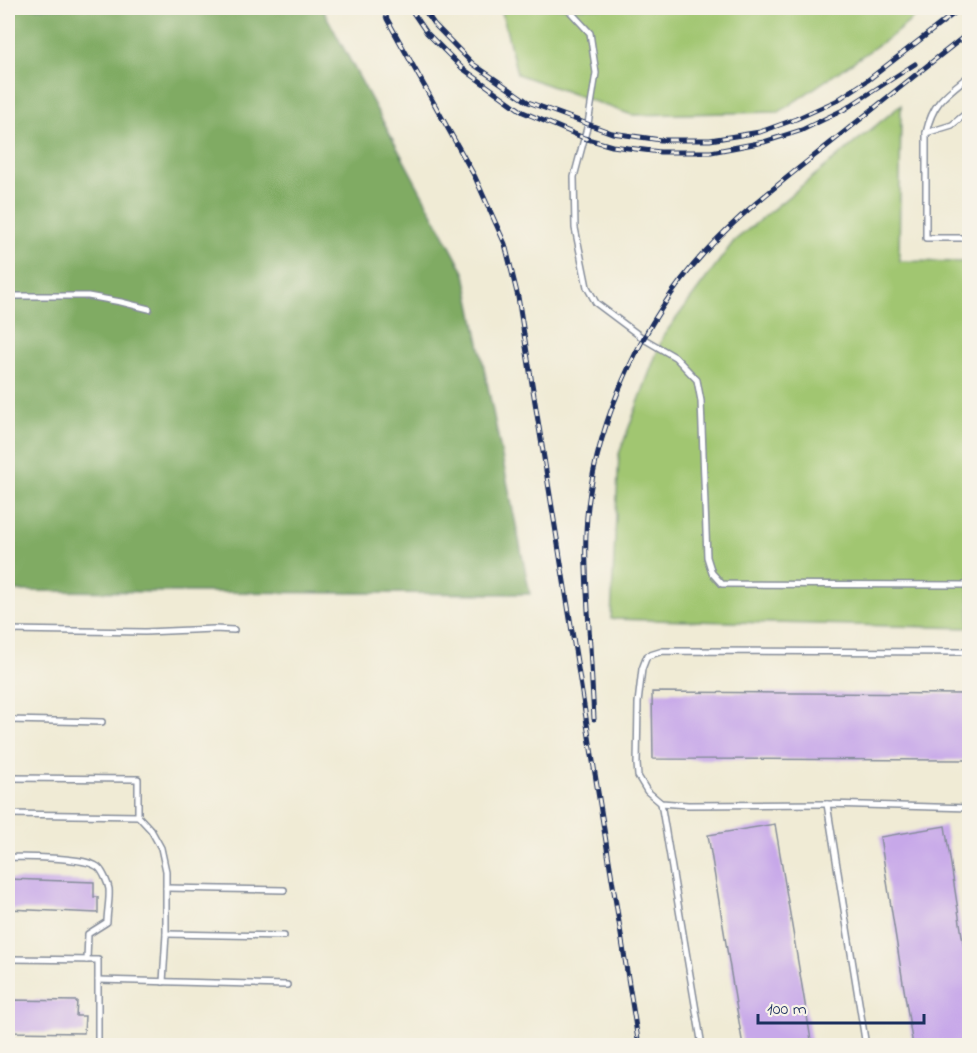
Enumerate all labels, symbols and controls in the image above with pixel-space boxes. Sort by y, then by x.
scale bar [758,987,924,1025]
text: 100 m [767,997,807,1023]

